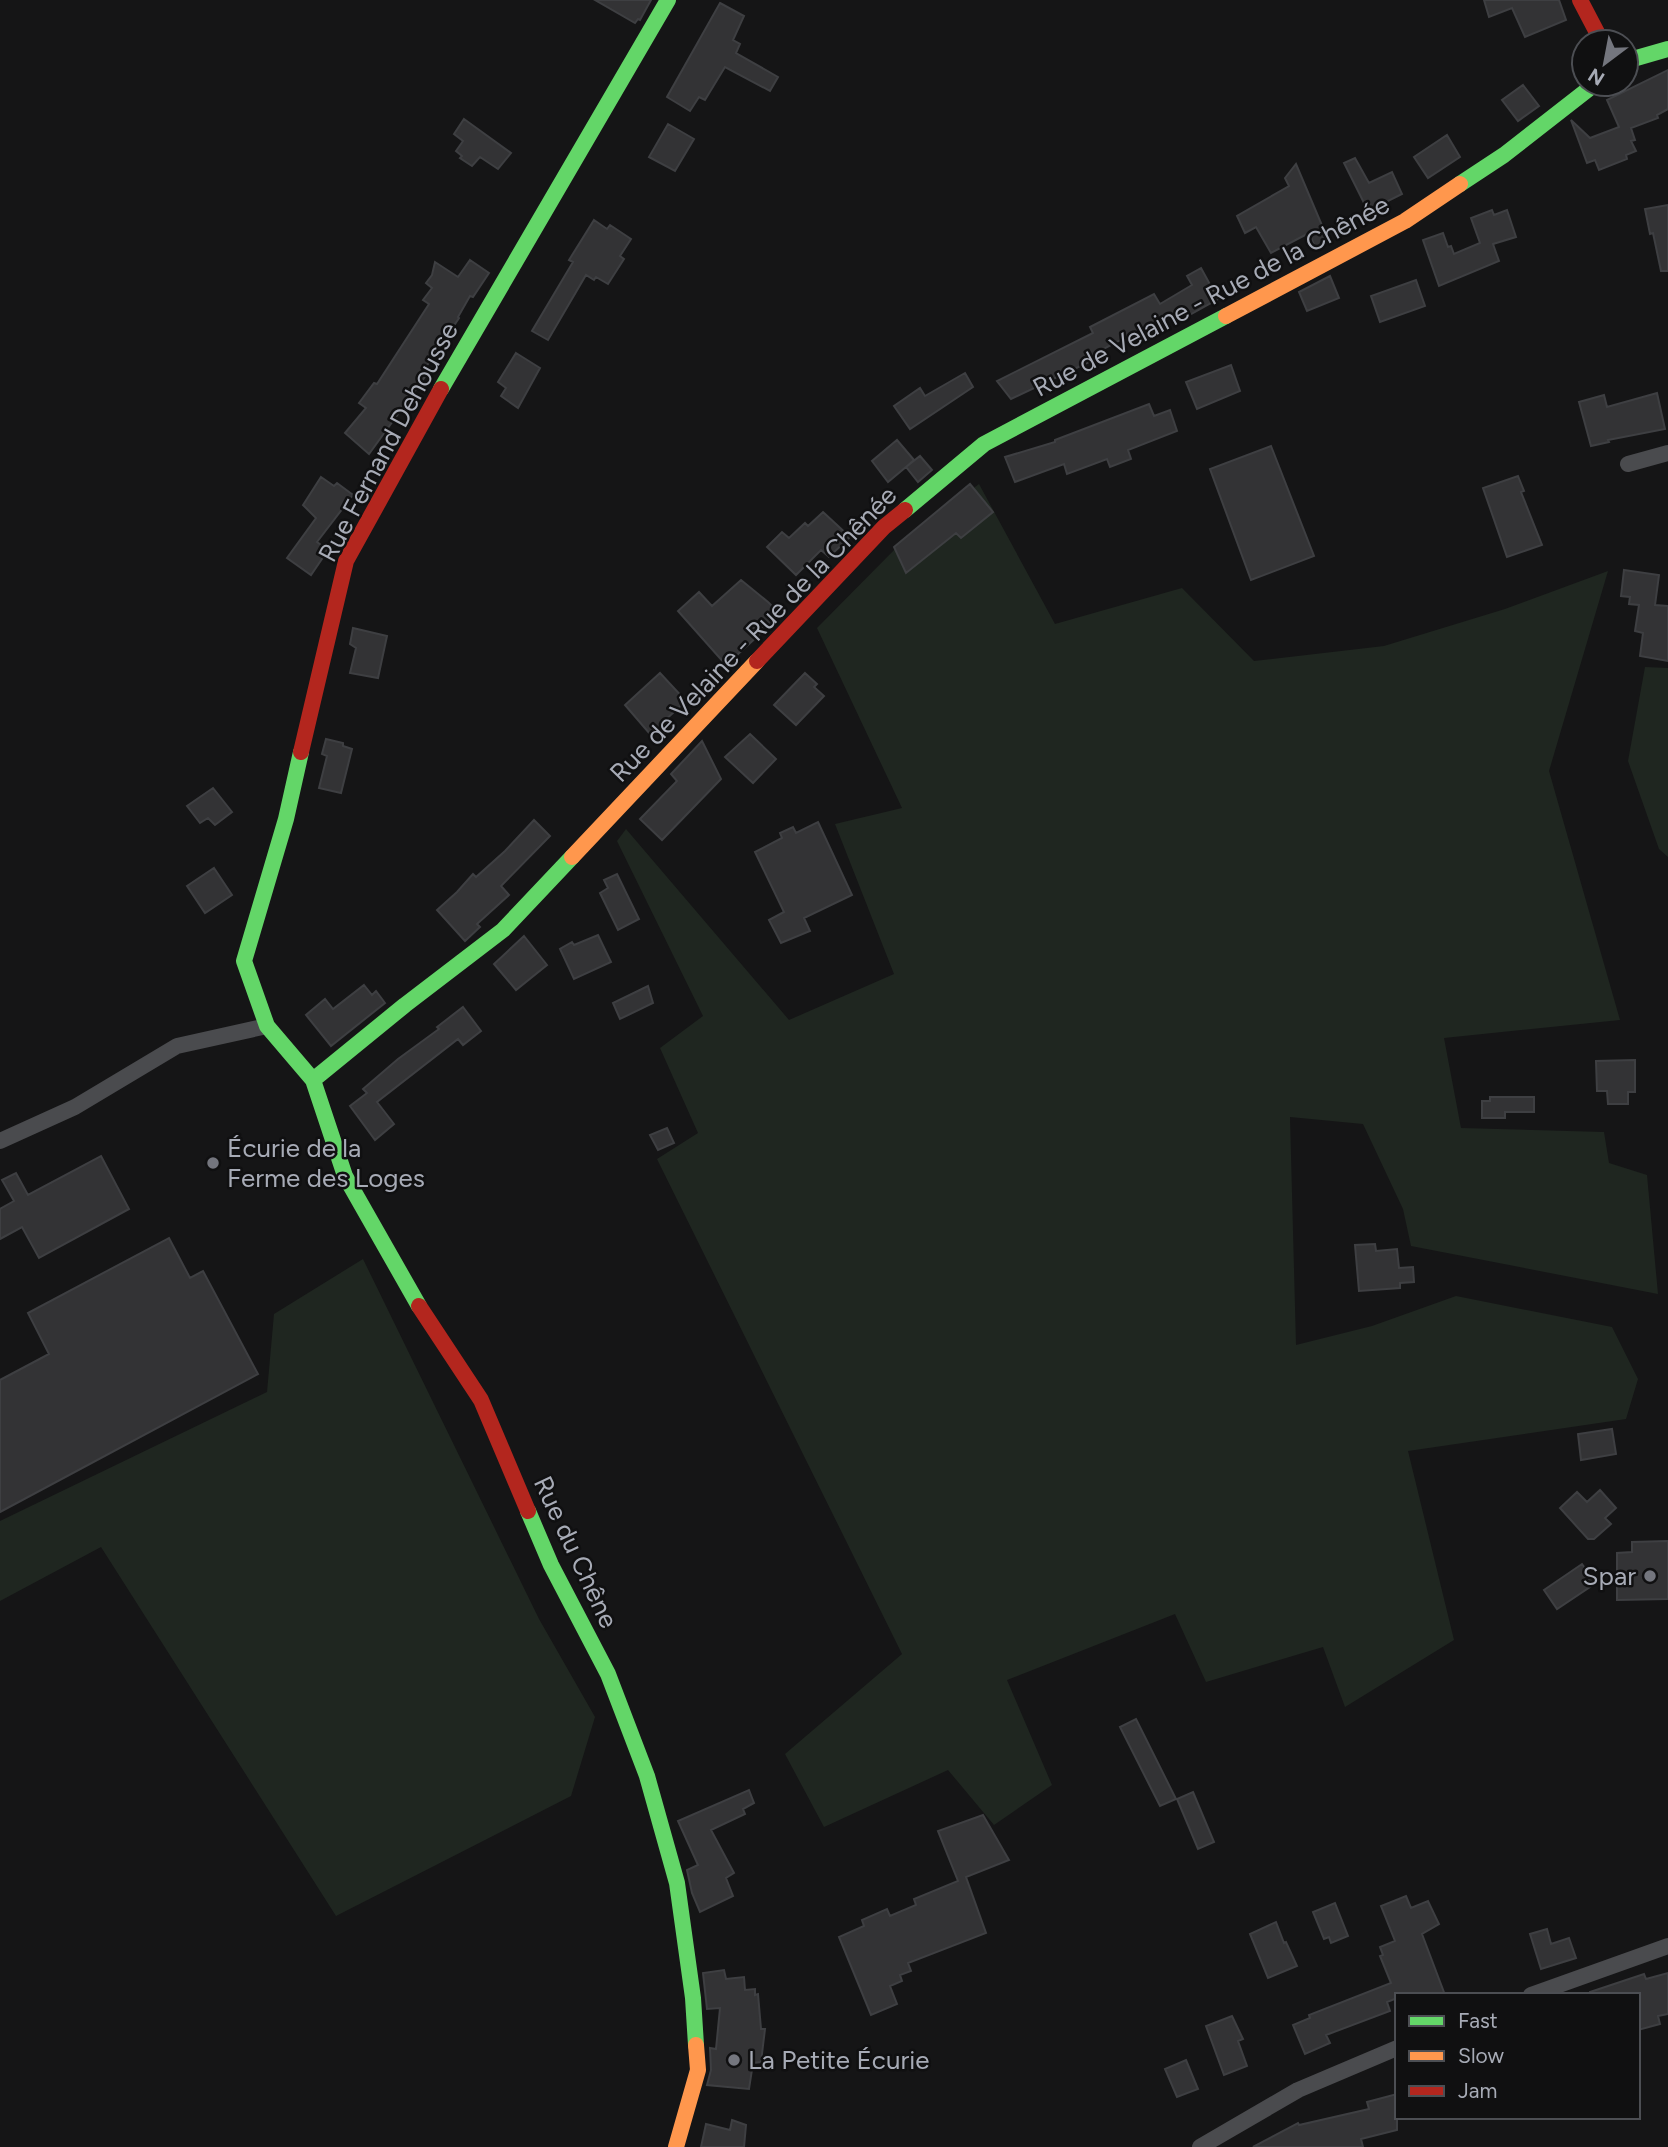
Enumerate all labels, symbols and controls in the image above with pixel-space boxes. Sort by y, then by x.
north arrow [1570,28,1640,98]
text: N [1584,63,1609,91]
street label: Rue de Velaine - Rue de la Chênée [1027,188,1395,404]
street label: Rue Fernand Dehousse [311,317,465,567]
street label: Rue de Velaine - Rue de la Chênée [603,479,903,789]
place label: Écurie de la Ferme des Loges [227,1132,425,1194]
marker: Écurie de la Ferme des Loges [205,1155,221,1171]
street label: Rue du Chêne [527,1471,625,1633]
place label: Spar [1583,1560,1636,1592]
marker: Spar [1642,1568,1658,1584]
legend [1395,1993,1640,2119]
text: Fast [1458,2008,1498,2033]
text: Slow [1458,2043,1504,2068]
place label: La Petite Écurie [748,2044,929,2076]
marker: La Petite Écurie [726,2052,742,2068]
text: Jam [1458,2078,1497,2103]

